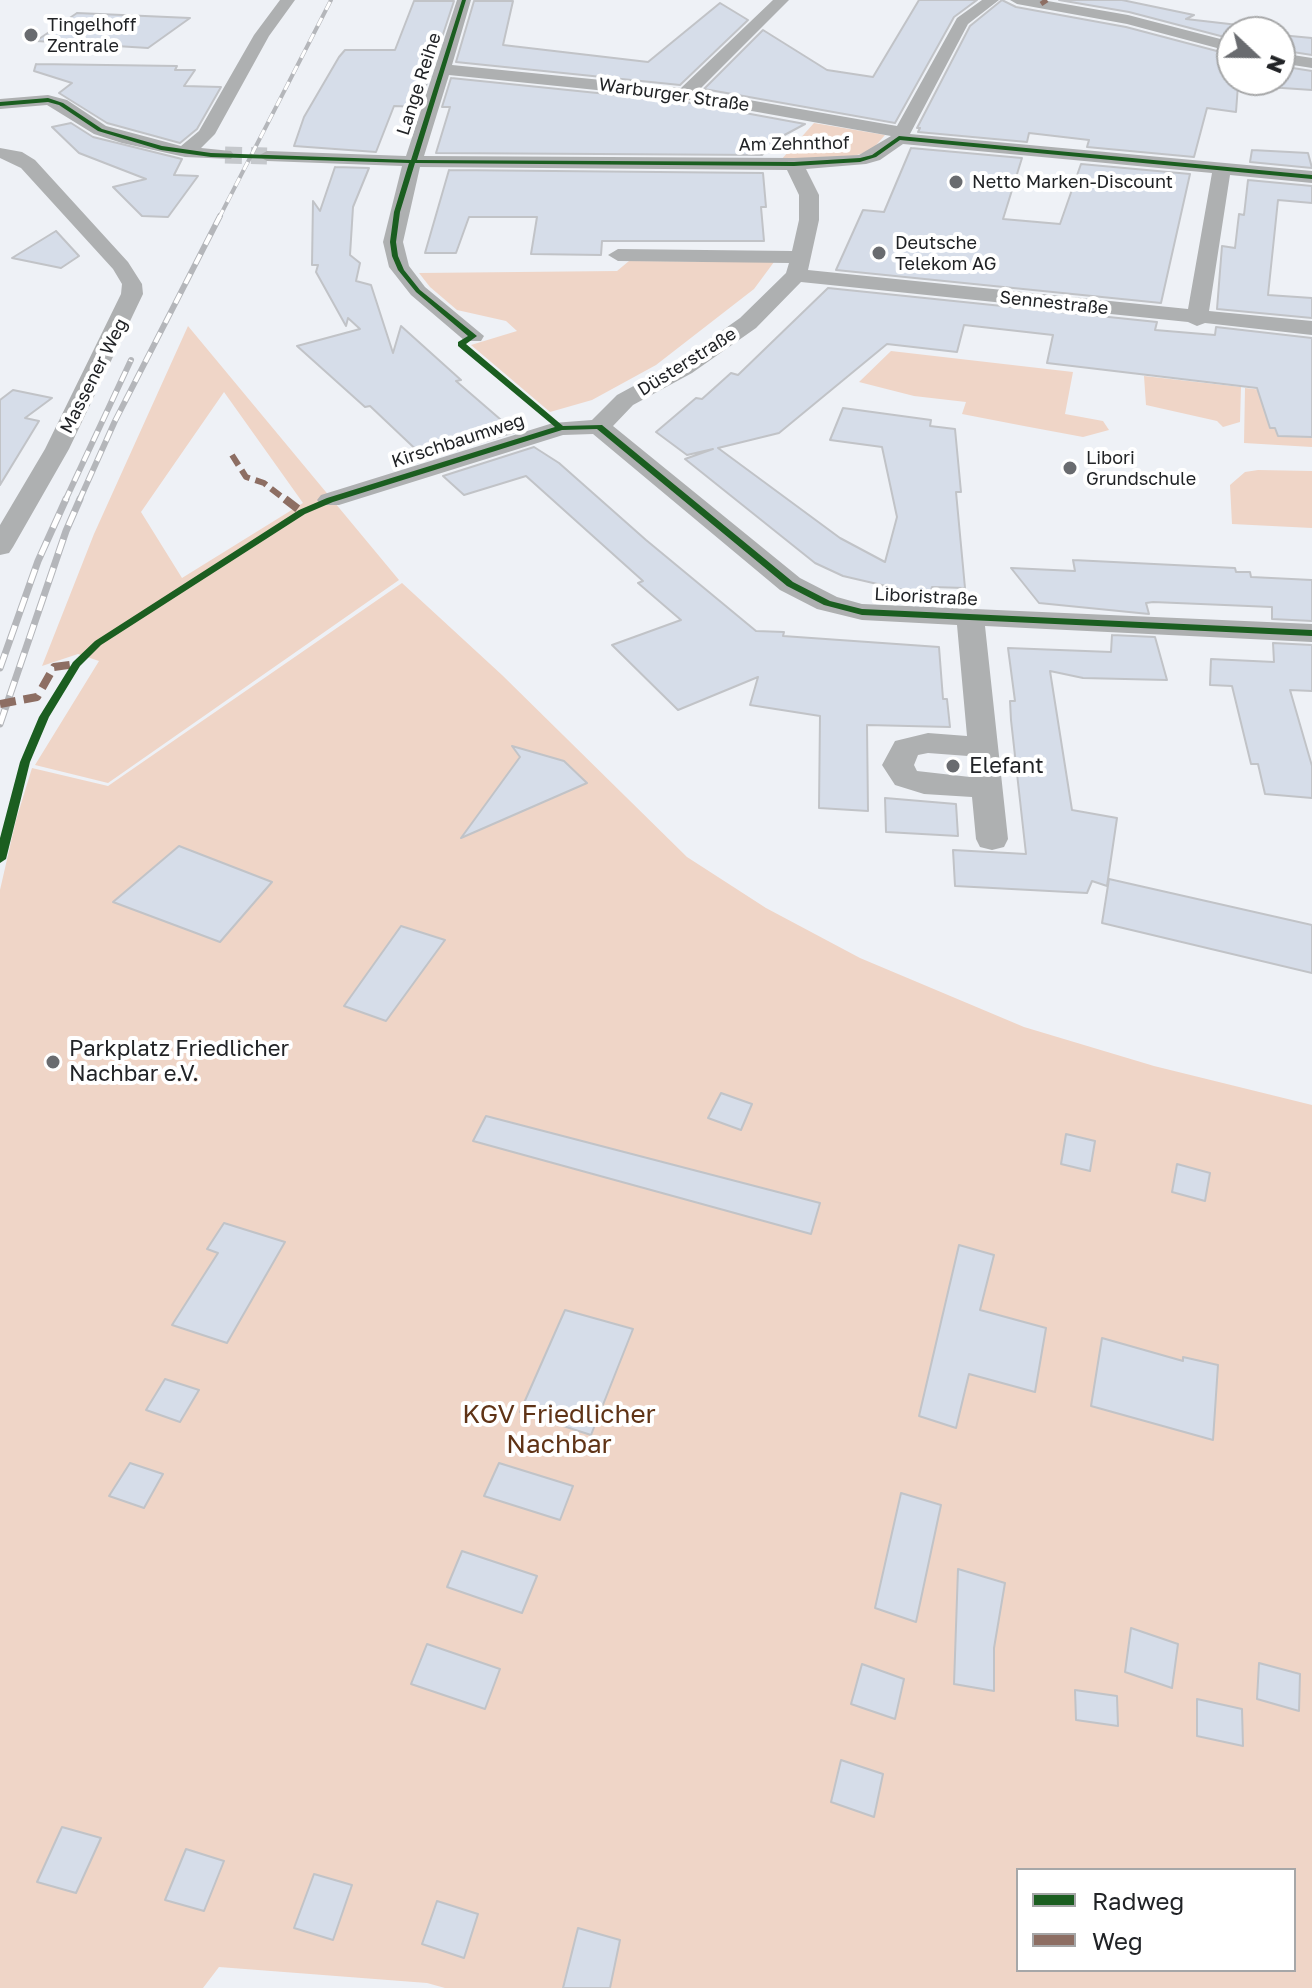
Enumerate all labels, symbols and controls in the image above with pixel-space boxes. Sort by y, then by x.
place label: Tingelhoff Zentrale [47,14,136,56]
north arrow [1216,16,1296,96]
marker: Tingelhoff Zentrale [22,26,40,44]
street label: Lange Reihe [392,30,446,138]
text: N [1261,52,1293,77]
street label: Warburger Straße [597,74,751,116]
street label: Am Zehnthof [738,132,850,156]
place label: Netto Marken-Discount [972,171,1173,193]
marker: Netto Marken-Discount [947,173,965,191]
place label: Deutsche Telekom AG [895,232,996,274]
marker: Deutsche Telekom AG [870,244,888,262]
street label: Sennestraße [999,287,1109,319]
street label: Massener Weg [56,315,132,437]
street label: Düsterstraße [634,323,740,401]
street label: Kirschbaumweg [389,409,527,473]
place label: Libori Grundschule [1086,447,1196,490]
marker: Libori Grundschule [1061,459,1079,477]
street label: Liboristraße [874,584,978,610]
place label: Elefant [969,753,1044,779]
marker: Elefant [944,757,962,775]
place label: Parkplatz Friedlicher Nachbar e.V. [69,1036,289,1088]
marker: Parkplatz Friedlicher Nachbar e.V. [44,1053,62,1071]
park label: KGV Friedlicher Nachbar [462,1399,656,1460]
legend [1016,1868,1296,1972]
text: Radweg [1092,1886,1184,1915]
text: Weg [1092,1926,1143,1955]

